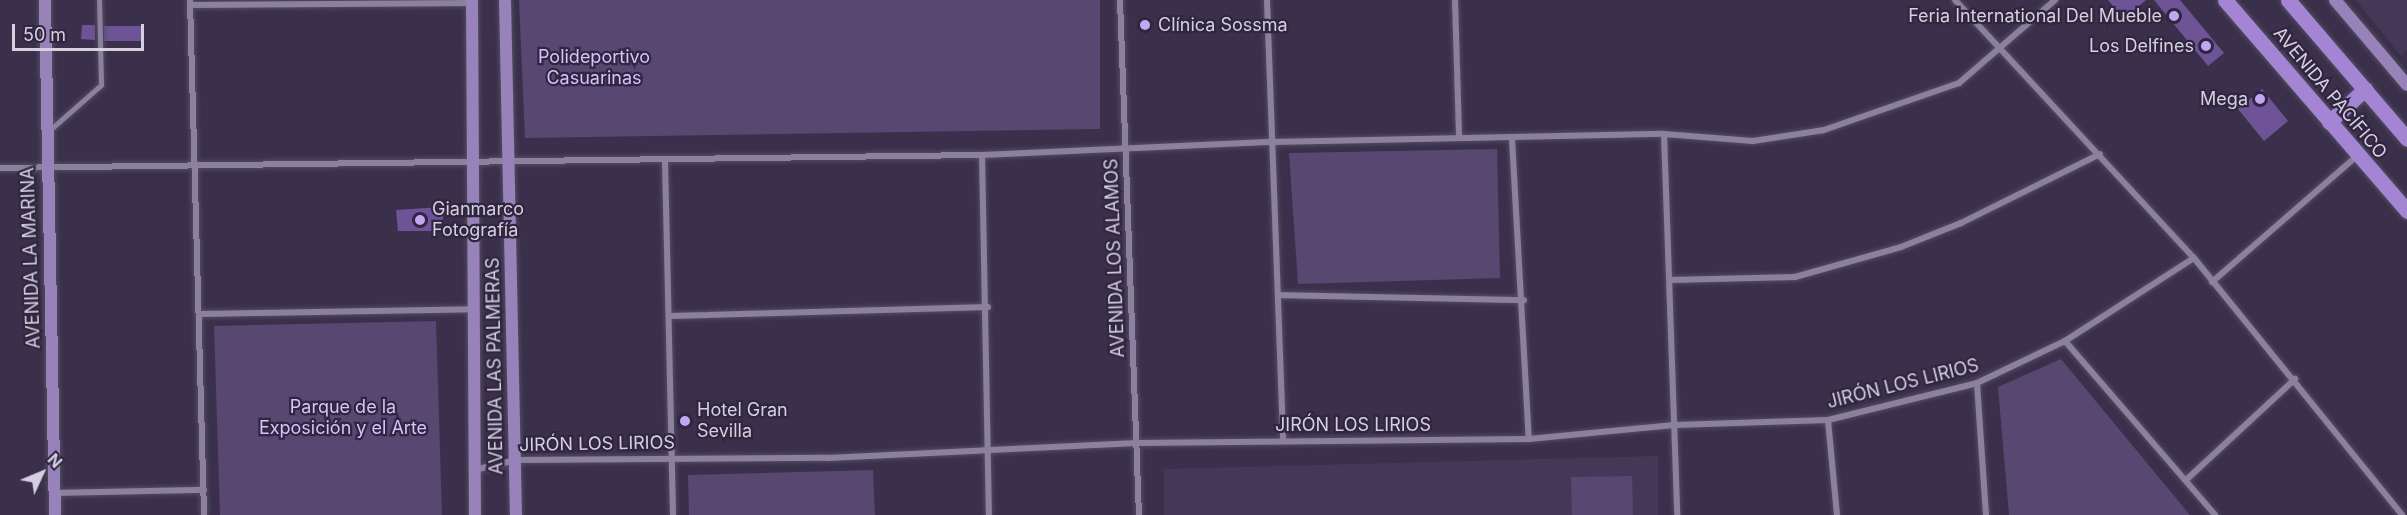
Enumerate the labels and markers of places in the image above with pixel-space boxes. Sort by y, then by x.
place label: Feria International Del Mueble [1908,5,2162,27]
marker: Feria International Del Mueble [2167,9,2181,23]
place label: Clínica Sossma [1158,14,1288,36]
marker: Clínica Sossma [1136,16,1154,34]
place label: Los Delfines [2089,35,2194,57]
marker: Los Delfines [2199,39,2213,53]
place label: Mega [2200,88,2248,110]
marker: Mega [2253,92,2267,106]
place label: Gianmarco Fotografía [432,199,524,242]
marker: Gianmarco Fotografía [413,213,427,227]
place label: Hotel Gran Sevilla [697,400,788,442]
marker: Hotel Gran Sevilla [678,414,692,428]

